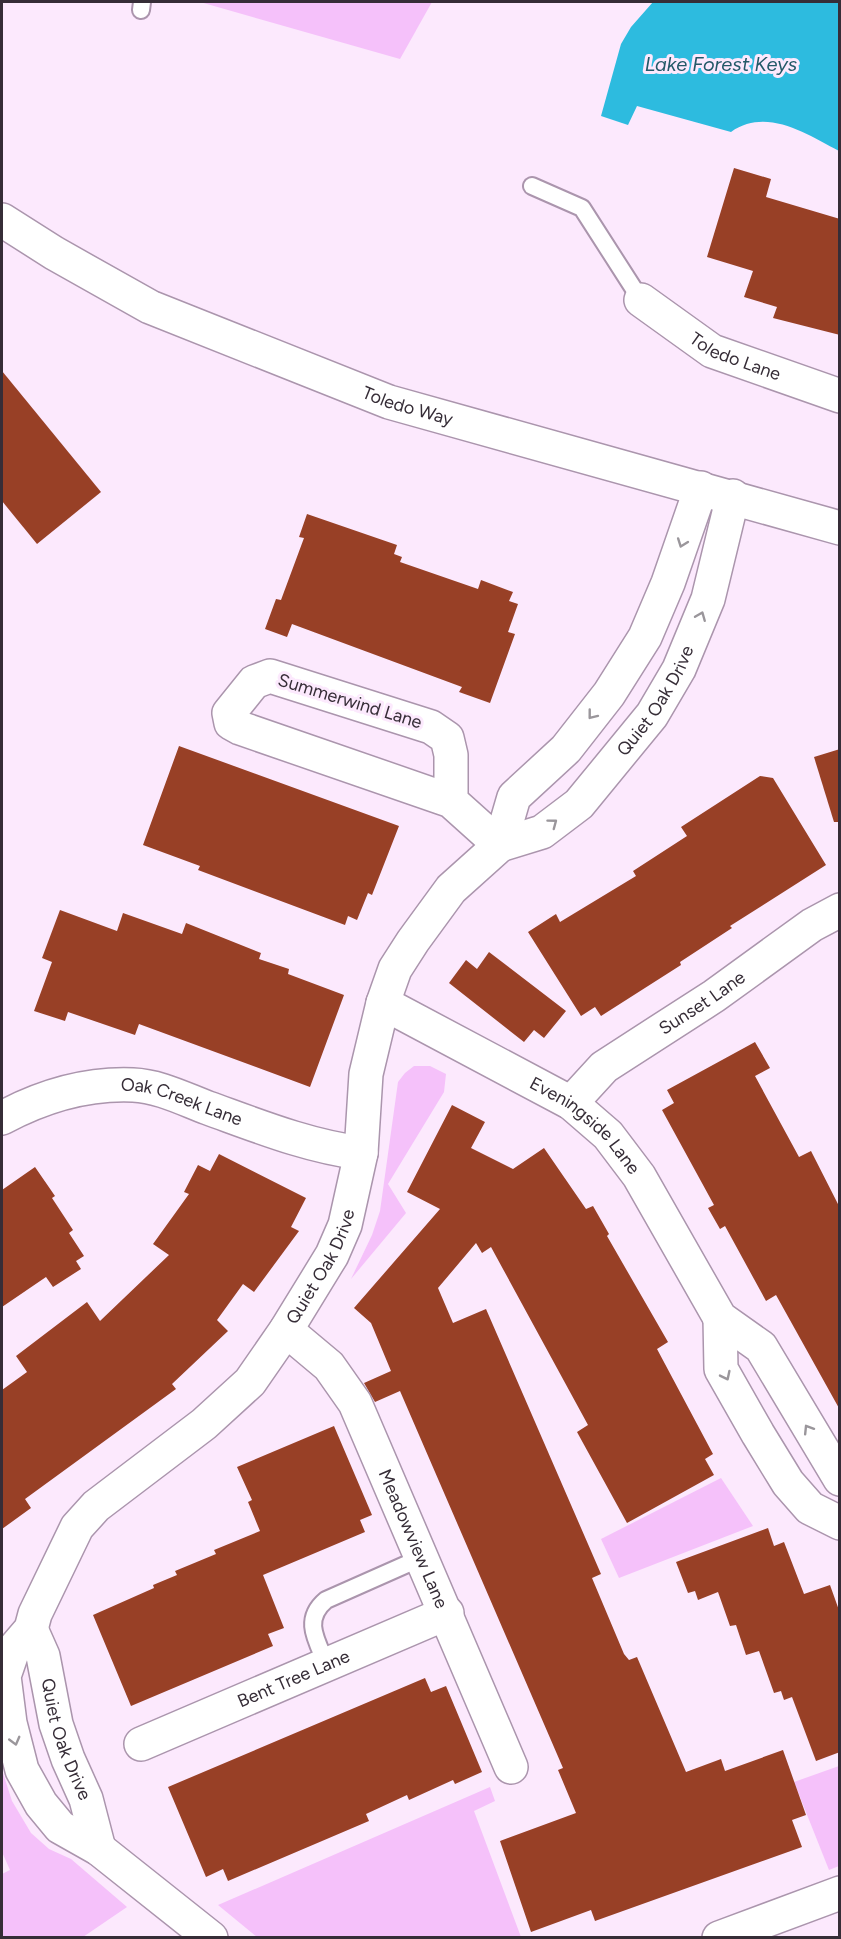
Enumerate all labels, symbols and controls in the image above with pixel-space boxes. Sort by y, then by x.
water label: Lake Forest Keys [645,52,798,76]
street label: Toledo Lane [685,328,784,385]
street label: Toledo Way [359,382,456,430]
one-way arrow [676,537,689,548]
one-way arrow [694,611,706,622]
street label: Quiet Oak Drive [612,642,699,760]
street label: Summerwind Lane [275,669,425,733]
one-way arrow [589,708,600,719]
one-way arrow [547,819,558,830]
street label: Sunset Lane [655,966,750,1040]
street label: Eveningside Lane [526,1072,645,1179]
street label: Oak Creek Lane [121,1074,246,1131]
street label: Quiet Oak Drive [281,1207,359,1328]
one-way arrow [718,1369,730,1380]
one-way arrow [805,1425,816,1436]
street label: Meadowview Lane [374,1466,453,1612]
street label: Bent Tree Lane [234,1645,353,1712]
street label: Quiet Oak Drive [36,1676,96,1804]
one-way arrow [7,1736,20,1746]

